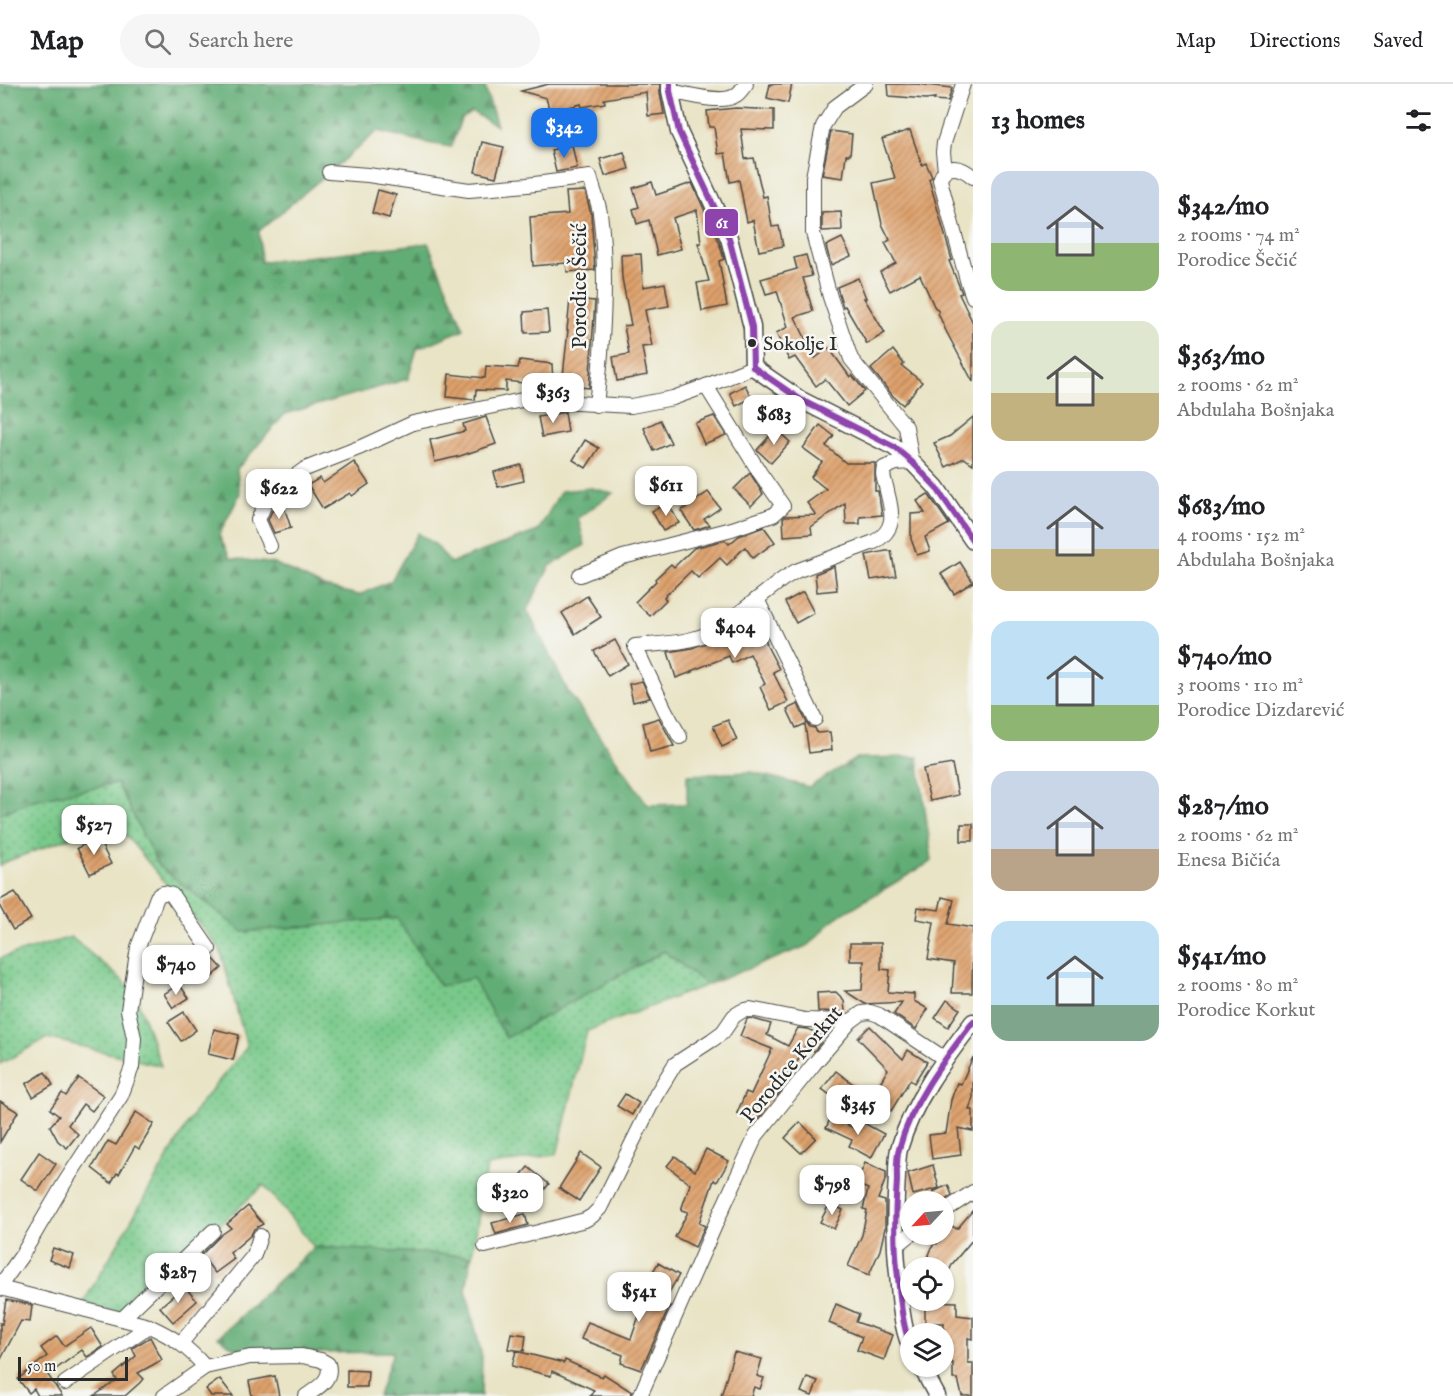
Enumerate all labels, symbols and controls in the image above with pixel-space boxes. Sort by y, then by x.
search box [120,14,540,68]
text: Map [30,24,84,59]
icon: search [141,25,174,58]
text: Search here [189,27,293,55]
text: Map [1176,28,1216,55]
text: Directions [1249,28,1340,55]
text: Saved [1373,28,1423,55]
text: 13 homes [991,104,1085,137]
icon: filters [1402,104,1435,137]
pin: $342 [528,108,600,159]
text: $342 [545,115,583,140]
text: $342/mo [1177,190,1269,223]
icon: home [1039,195,1111,267]
line badge: 61 [704,208,739,237]
text: 61 [716,214,728,234]
street label: Porodice Šečić [566,223,594,349]
text: 2 rooms · 74 m² [1177,223,1300,248]
text: Porodice Šečić [1177,248,1297,273]
place label: Sokolje I [763,332,838,357]
marker: Sokolje I [746,337,758,349]
text: $363/mo [1177,340,1265,373]
icon: home [1039,345,1111,417]
pin: $363 [517,373,589,424]
text: 2 rooms · 62 m² [1177,373,1299,398]
text: $363 [536,380,570,405]
pin: $683 [738,395,810,446]
text: Abdulaha Bošnjaka [1177,398,1334,423]
text: $683 [757,402,791,427]
pin: $611 [630,466,702,517]
pin: $622 [243,469,315,520]
text: $611 [649,473,683,498]
text: $622 [260,476,298,501]
text: $683/mo [1177,490,1265,523]
icon: home [1039,495,1111,567]
text: 4 rooms · 152 m² [1177,523,1305,548]
text: Abdulaha Bošnjaka [1177,548,1334,573]
pin: $404 [699,608,771,659]
text: $404 [715,615,755,640]
text: $740/mo [1177,640,1272,673]
icon: home [1039,645,1111,717]
text: 3 rooms · 110 m² [1177,673,1303,698]
text: Porodice Dizdarević [1177,698,1344,723]
text: $287/mo [1177,790,1269,823]
icon: home [1039,795,1111,867]
pin: $527 [58,805,130,856]
text: $527 [76,812,112,837]
text: 2 rooms · 62 m² [1177,823,1299,848]
text: Enesa Bičića [1177,848,1280,873]
text: $541/mo [1177,940,1266,973]
pin: $740 [140,945,212,996]
icon: home [1039,945,1111,1017]
text: $740 [156,952,196,977]
text: 2 rooms · 80 m² [1177,973,1298,998]
text: Porodice Korkut [1177,998,1315,1023]
street label: Porodice Korkut [735,1001,849,1129]
pin: $345 [822,1085,894,1136]
text: $345 [840,1092,876,1117]
pin: $798 [796,1165,868,1216]
text: $798 [813,1172,851,1197]
pin: $320 [474,1173,546,1224]
text: $320 [491,1180,529,1205]
north arrow [900,1191,954,1245]
map controls [900,1191,954,1377]
pin: $287 [142,1253,214,1304]
button: locate [900,1257,954,1311]
text: $287 [159,1260,197,1285]
pin: $541 [603,1272,675,1323]
text: $541 [621,1279,657,1304]
button: layers [900,1323,954,1377]
scale bar [18,1354,128,1382]
text: 50 m [27,1357,56,1377]

